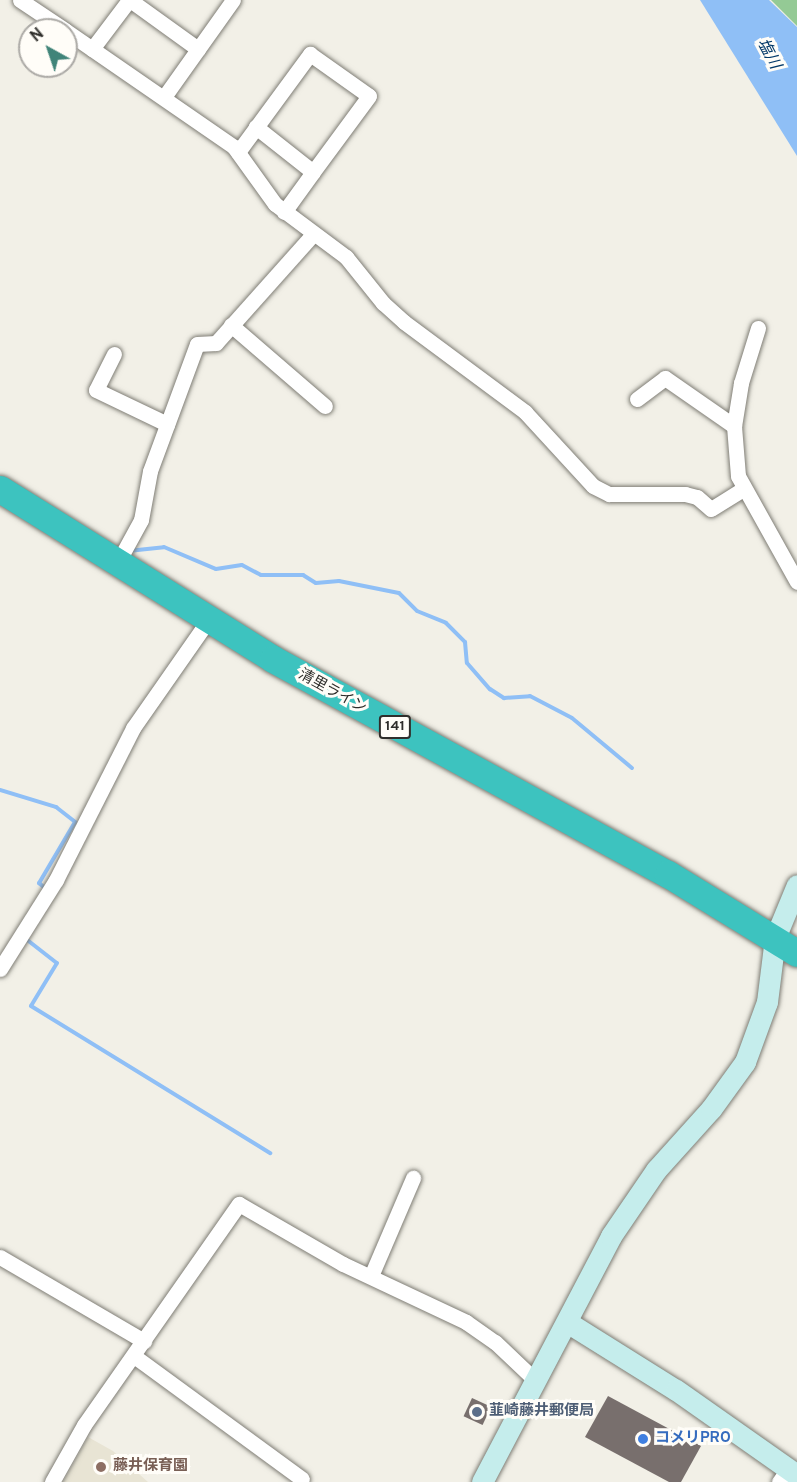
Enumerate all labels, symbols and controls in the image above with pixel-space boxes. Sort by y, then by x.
north arrow [18,18,78,78]
text: N [27,24,49,47]
water label: 塩川 [752,35,784,73]
street label: 清里ライン [295,666,369,718]
road number: 141 [378,716,412,738]
place label: 韮崎藤井郵便局 [489,1403,594,1421]
marker: 韮崎藤井郵便局 [470,1405,484,1419]
place label: コメリPRO [655,1430,731,1448]
marker: コメリPRO [636,1432,650,1446]
place label: 藤井保育園 [113,1458,188,1476]
marker: 藤井保育園 [94,1460,108,1474]

